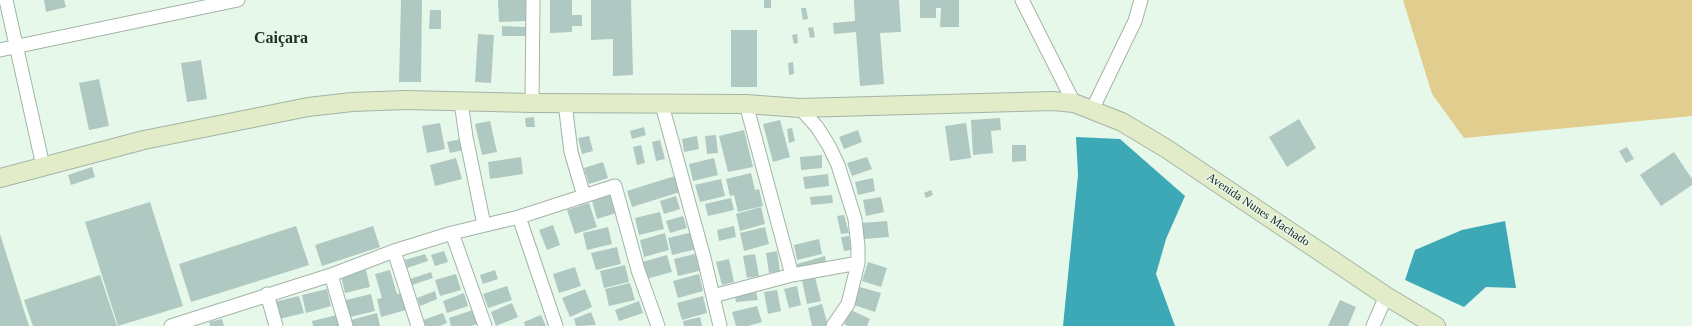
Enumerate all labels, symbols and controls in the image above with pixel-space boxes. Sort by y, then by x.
district label: Caiçara [254,29,308,49]
street label: Avenida Nunes Machado [1204,170,1312,250]

